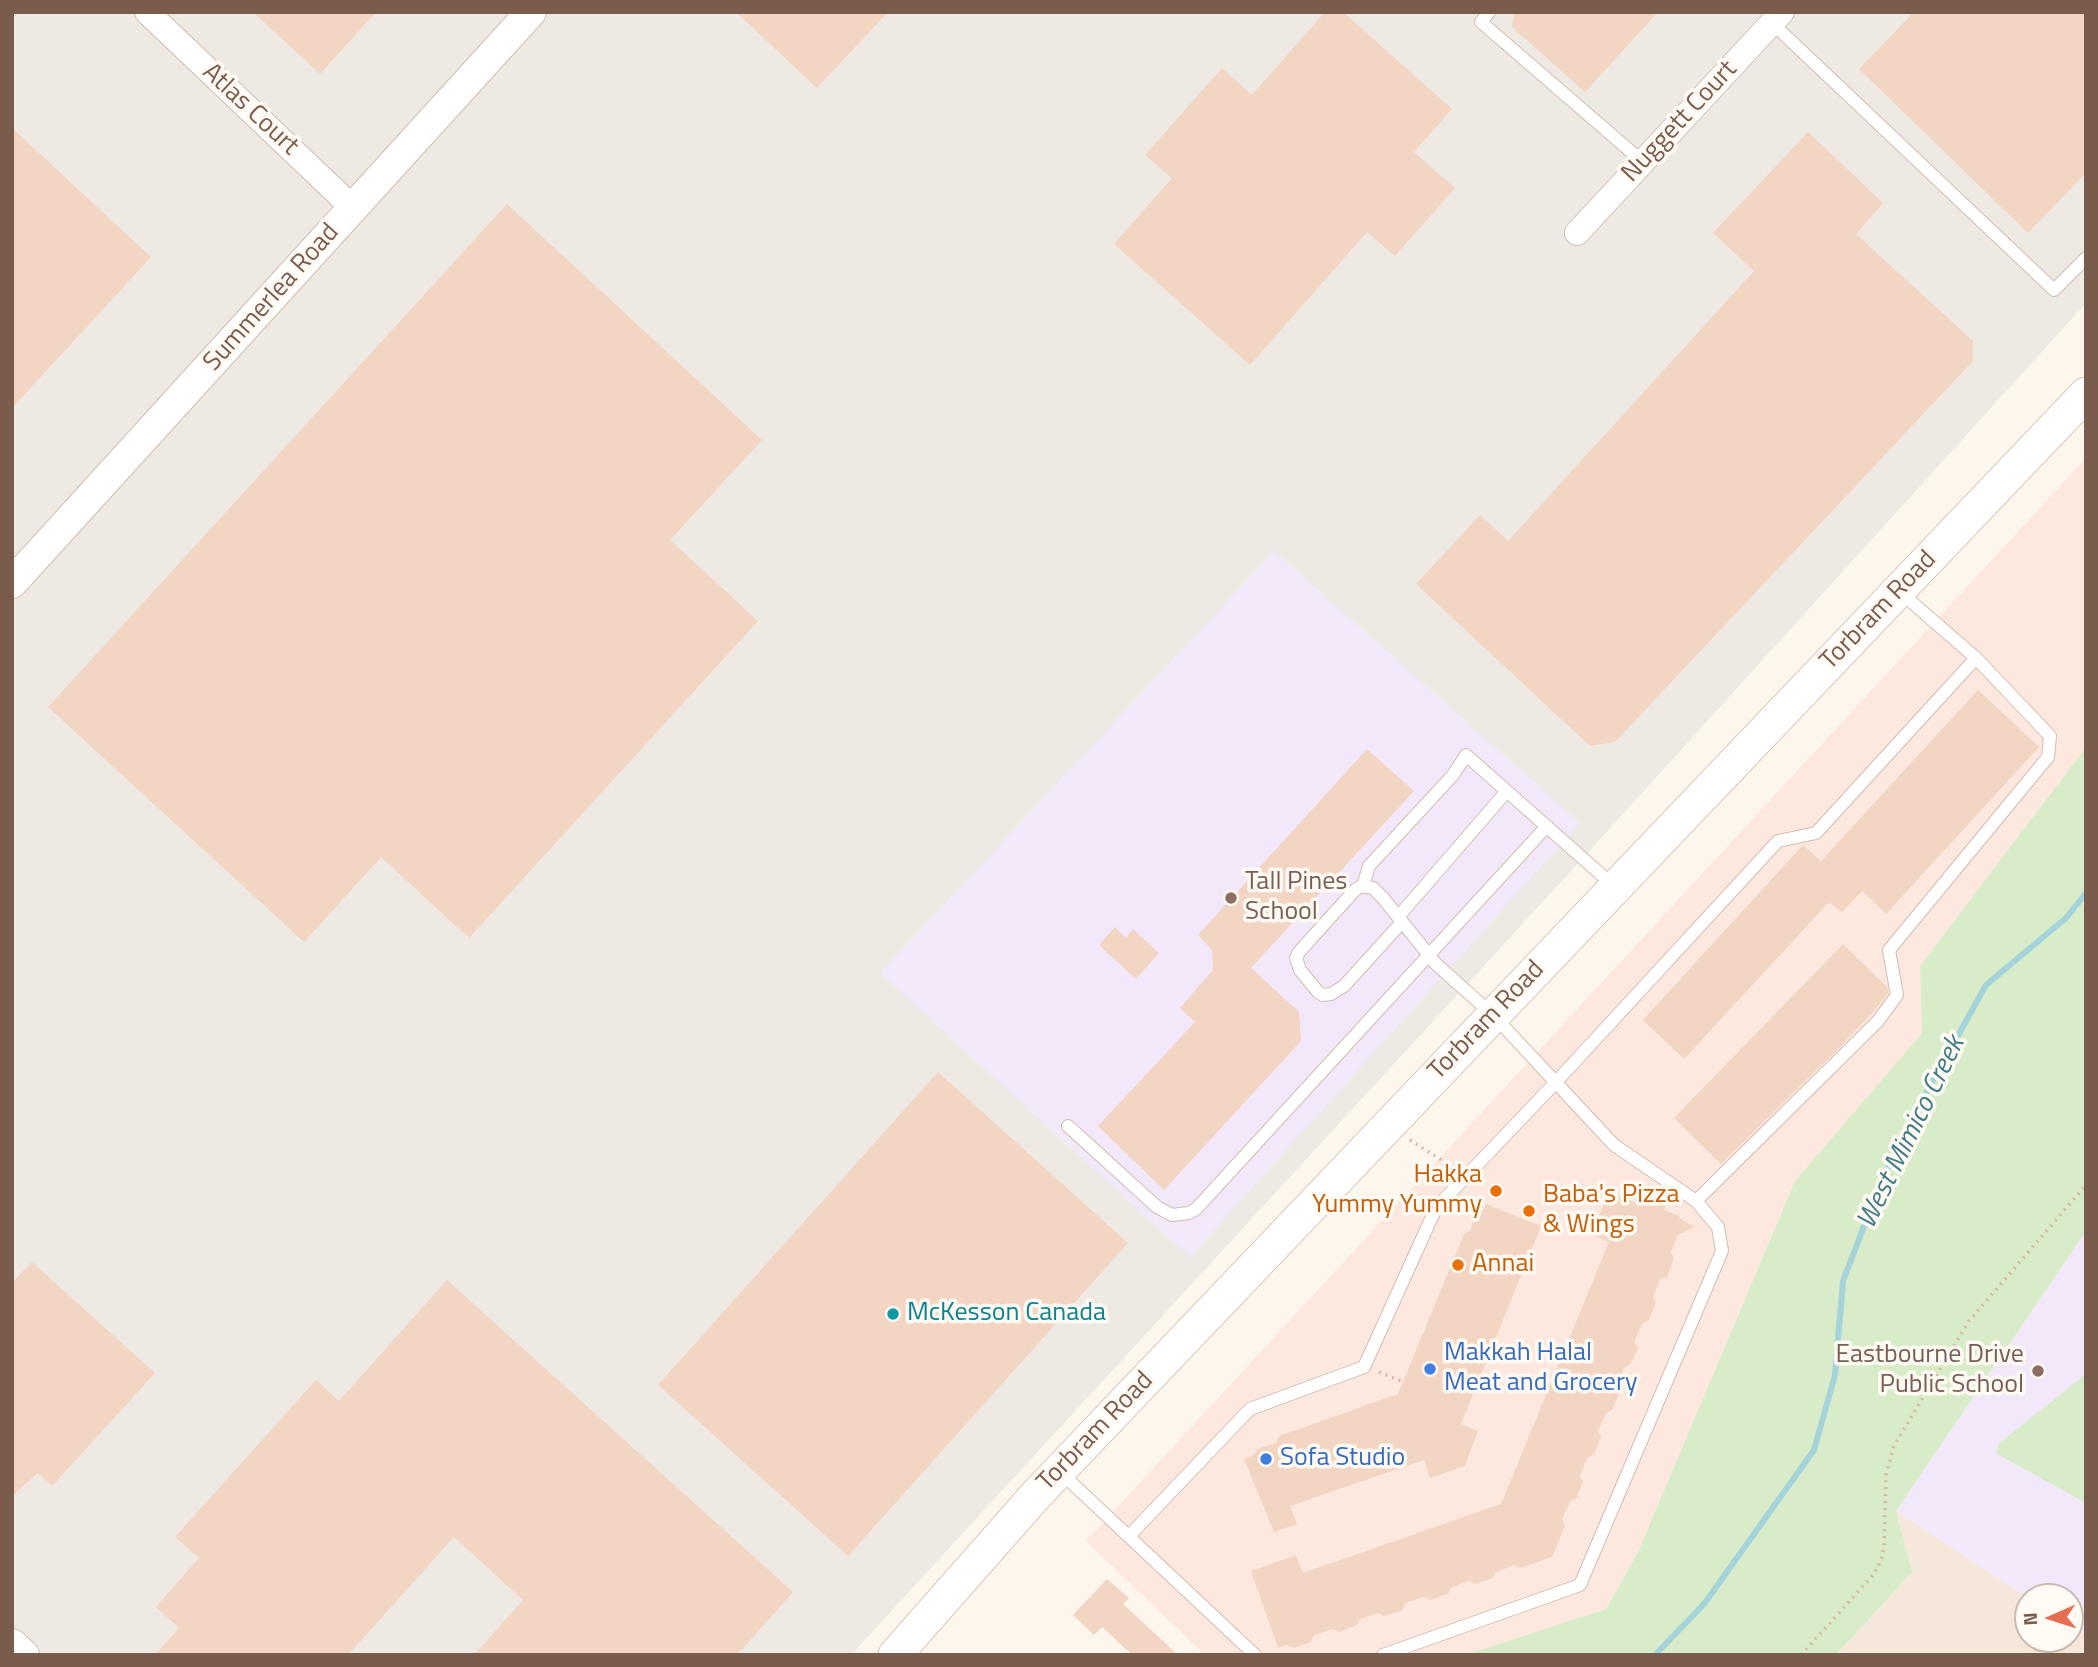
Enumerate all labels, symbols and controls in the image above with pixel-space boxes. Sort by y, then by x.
street label: Nuggett Court [1616,55,1744,189]
street label: Atlas Court [195,57,305,163]
street label: Summerlea Road [198,218,346,378]
street label: Torbram Road [1814,545,1944,677]
place label: Tall Pines School [1245,867,1347,928]
marker: Tall Pines School [1223,890,1239,906]
street label: Torbram Road [1422,955,1552,1087]
water label: West Mimico Creek [1851,1031,1973,1235]
place label: Hakka Yummy Yummy [1312,1160,1482,1222]
place label: Baba's Pizza & Wings [1543,1180,1680,1242]
marker: Hakka Yummy Yummy [1488,1183,1504,1199]
marker: Baba's Pizza & Wings [1521,1203,1537,1219]
place label: Annai [1472,1249,1534,1281]
marker: Annai [1450,1257,1466,1273]
place label: McKesson Canada [907,1298,1106,1330]
marker: McKesson Canada [885,1306,901,1322]
place label: Makkah Halal Meat and Grocery [1444,1338,1638,1400]
place label: Eastbourne Drive Public School [1836,1340,2024,1402]
marker: Makkah Halal Meat and Grocery [1422,1361,1438,1377]
marker: Eastbourne Drive Public School [2030,1363,2046,1379]
street label: Torbram Road [1031,1366,1161,1498]
place label: Sofa Studio [1280,1443,1405,1475]
marker: Sofa Studio [1258,1451,1274,1467]
north arrow [2014,1583,2084,1653]
text: N [2015,1612,2044,1626]

